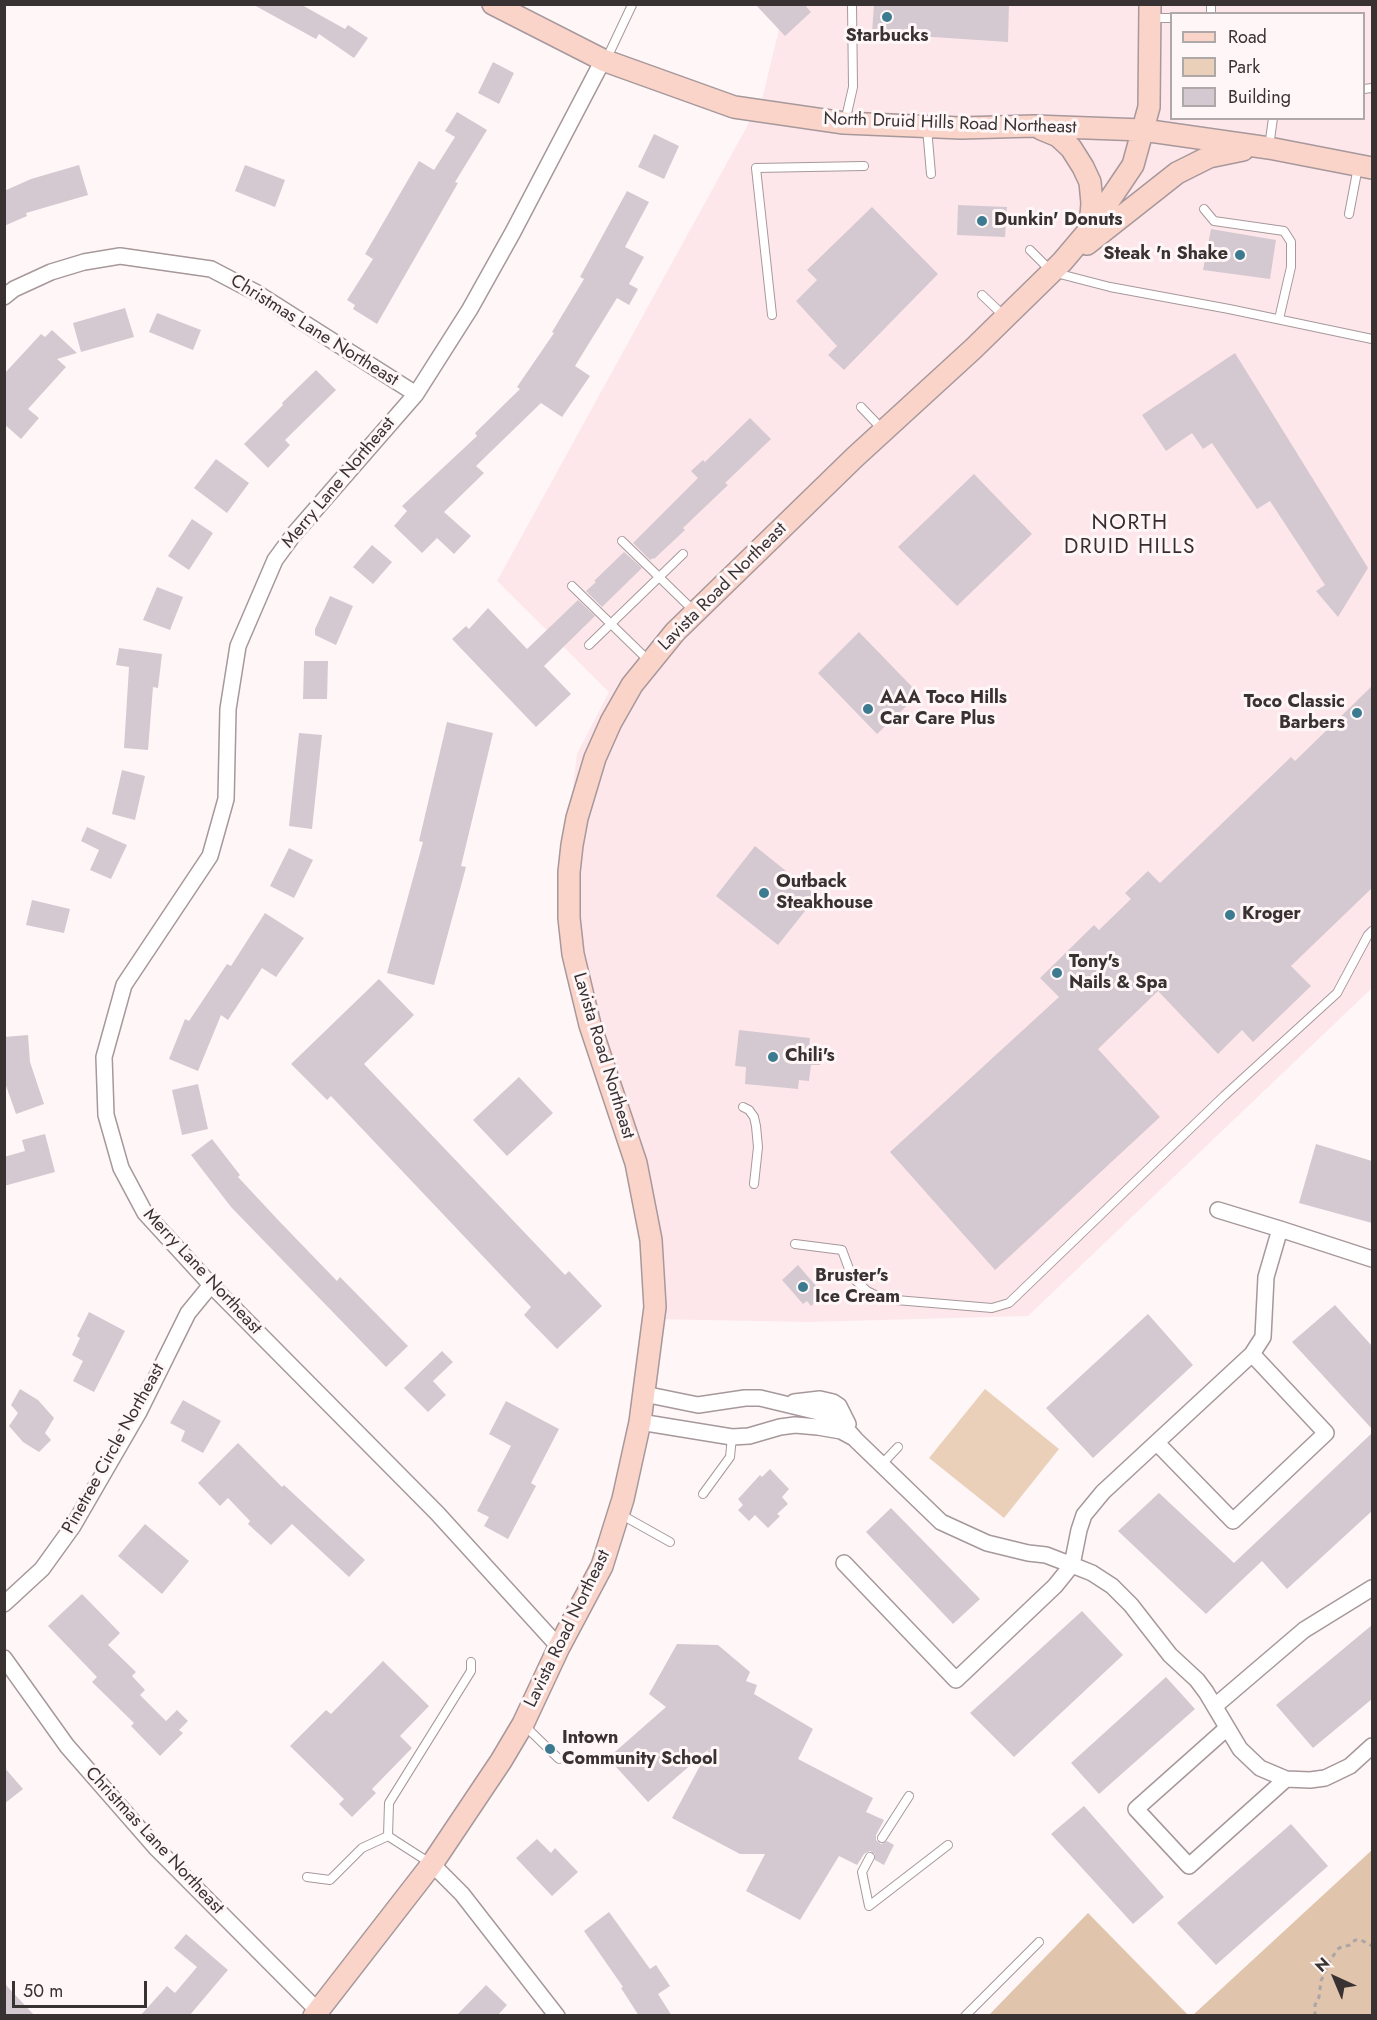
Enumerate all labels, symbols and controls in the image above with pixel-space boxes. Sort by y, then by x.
marker: Starbucks [880,10,894,24]
legend [1170,12,1365,120]
text: Road [1228,24,1267,50]
place label: Starbucks [845,26,929,48]
text: Park [1228,54,1260,80]
text: Building [1228,84,1291,110]
street label: North Druid Hills Road Northeast [823,109,1077,139]
place label: Dunkin' Donuts [994,210,1122,232]
marker: Dunkin' Donuts [975,214,989,228]
place label: Steak 'n Shake [1103,244,1228,266]
marker: Steak 'n Shake [1233,248,1247,262]
street label: Christmas Lane Northeast [226,271,402,391]
street label: Merry Lane Northeast [278,413,400,553]
district label: NORTH DRUID HILLS [1064,511,1196,561]
street label: Lavista Road Northeast [654,518,792,656]
place label: AAA Toco Hills Car Care Plus [880,688,1007,730]
place label: Toco Classic Barbers [1244,692,1345,734]
marker: AAA Toco Hills Car Care Plus [861,702,875,716]
marker: Toco Classic Barbers [1350,706,1364,720]
place label: Outback Steakhouse [776,872,873,914]
marker: Outback Steakhouse [757,886,771,900]
place label: Kroger [1242,904,1301,926]
marker: Kroger [1223,908,1237,922]
place label: Tony's Nails & Spa [1069,952,1167,994]
marker: Tony's Nails & Spa [1050,966,1064,980]
street label: Lavista Road Northeast [567,970,639,1142]
place label: Chili's [785,1046,835,1068]
marker: Chili's [766,1050,780,1064]
street label: Merry Lane Northeast [138,1205,266,1339]
place label: Bruster's Ice Cream [815,1266,900,1308]
marker: Bruster's Ice Cream [796,1280,810,1294]
street label: Pinetree Circle Northeast [58,1360,170,1538]
street label: Lavista Road Northeast [521,1547,615,1711]
place label: Intown Community School [562,1728,717,1770]
marker: Intown Community School [543,1742,557,1756]
street label: Christmas Lane Northeast [80,1763,228,1919]
north arrow [1305,1948,1365,2008]
text: N [1310,1952,1335,1977]
scale bar [15,1969,150,2007]
text: 50 m [23,1978,63,2004]

